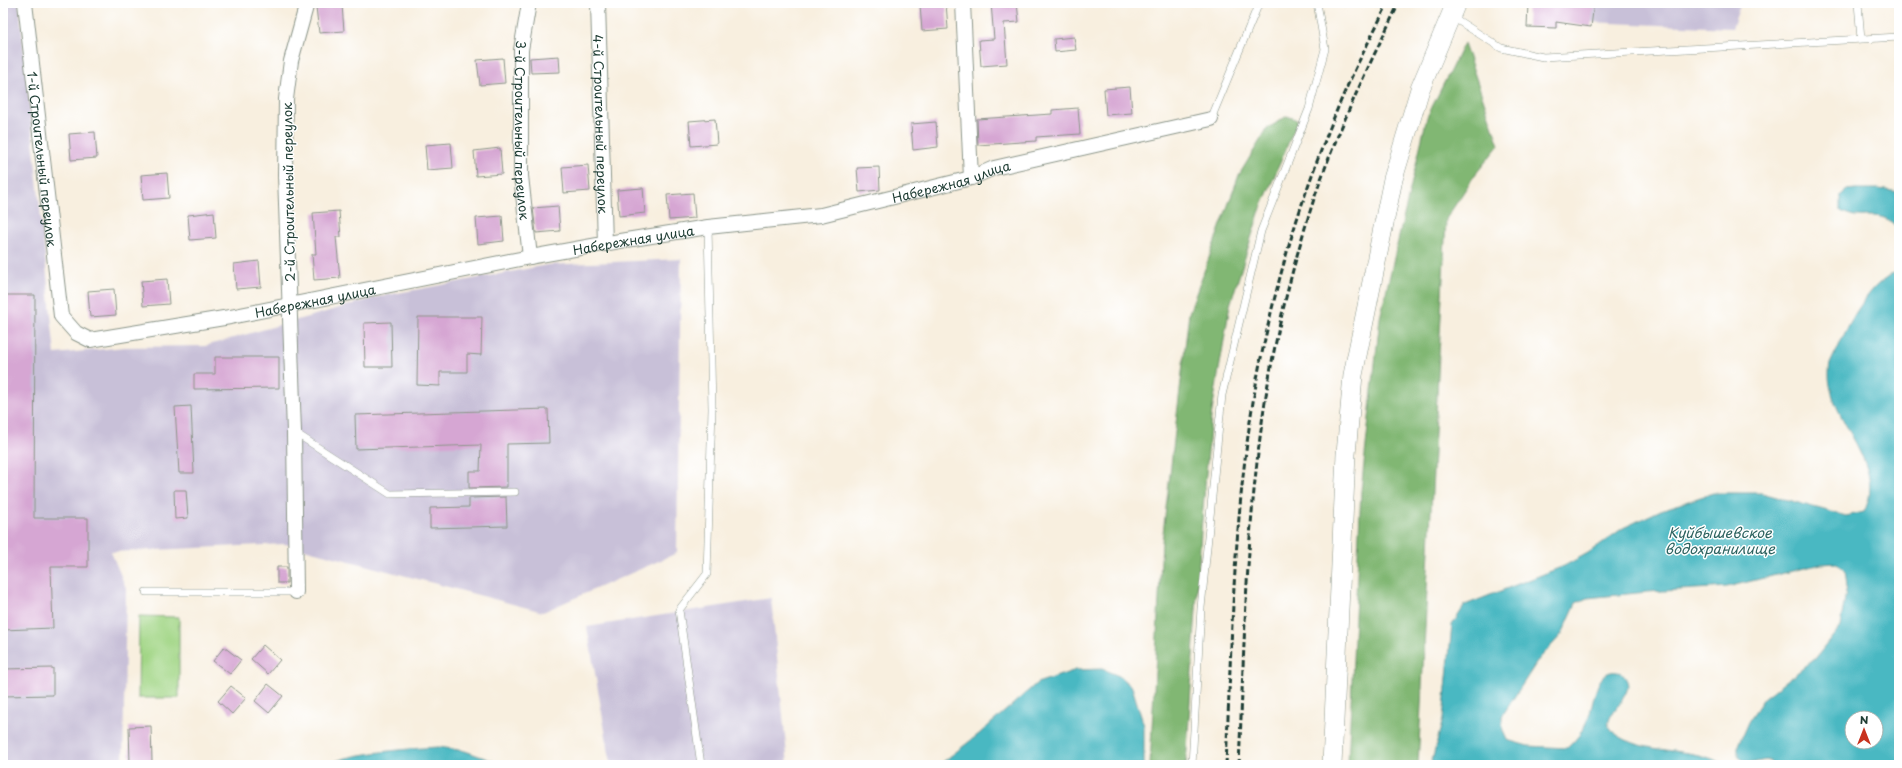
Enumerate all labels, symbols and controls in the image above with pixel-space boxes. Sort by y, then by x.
street label: 4-й Строительный переулок [589,34,614,214]
street label: 3-й Строительный переулок [512,39,535,221]
street label: 1-й Строительный переулок [23,70,62,248]
street label: 2-й Строительный переулок [277,102,299,282]
street label: Набережная улица [890,155,1013,207]
street label: Набережная улица [571,220,696,259]
street label: Набережная улица [253,278,378,321]
water label: Куйбышевское водохранилище [1665,522,1776,559]
north arrow [1844,710,1884,750]
text: N [1860,711,1869,728]

